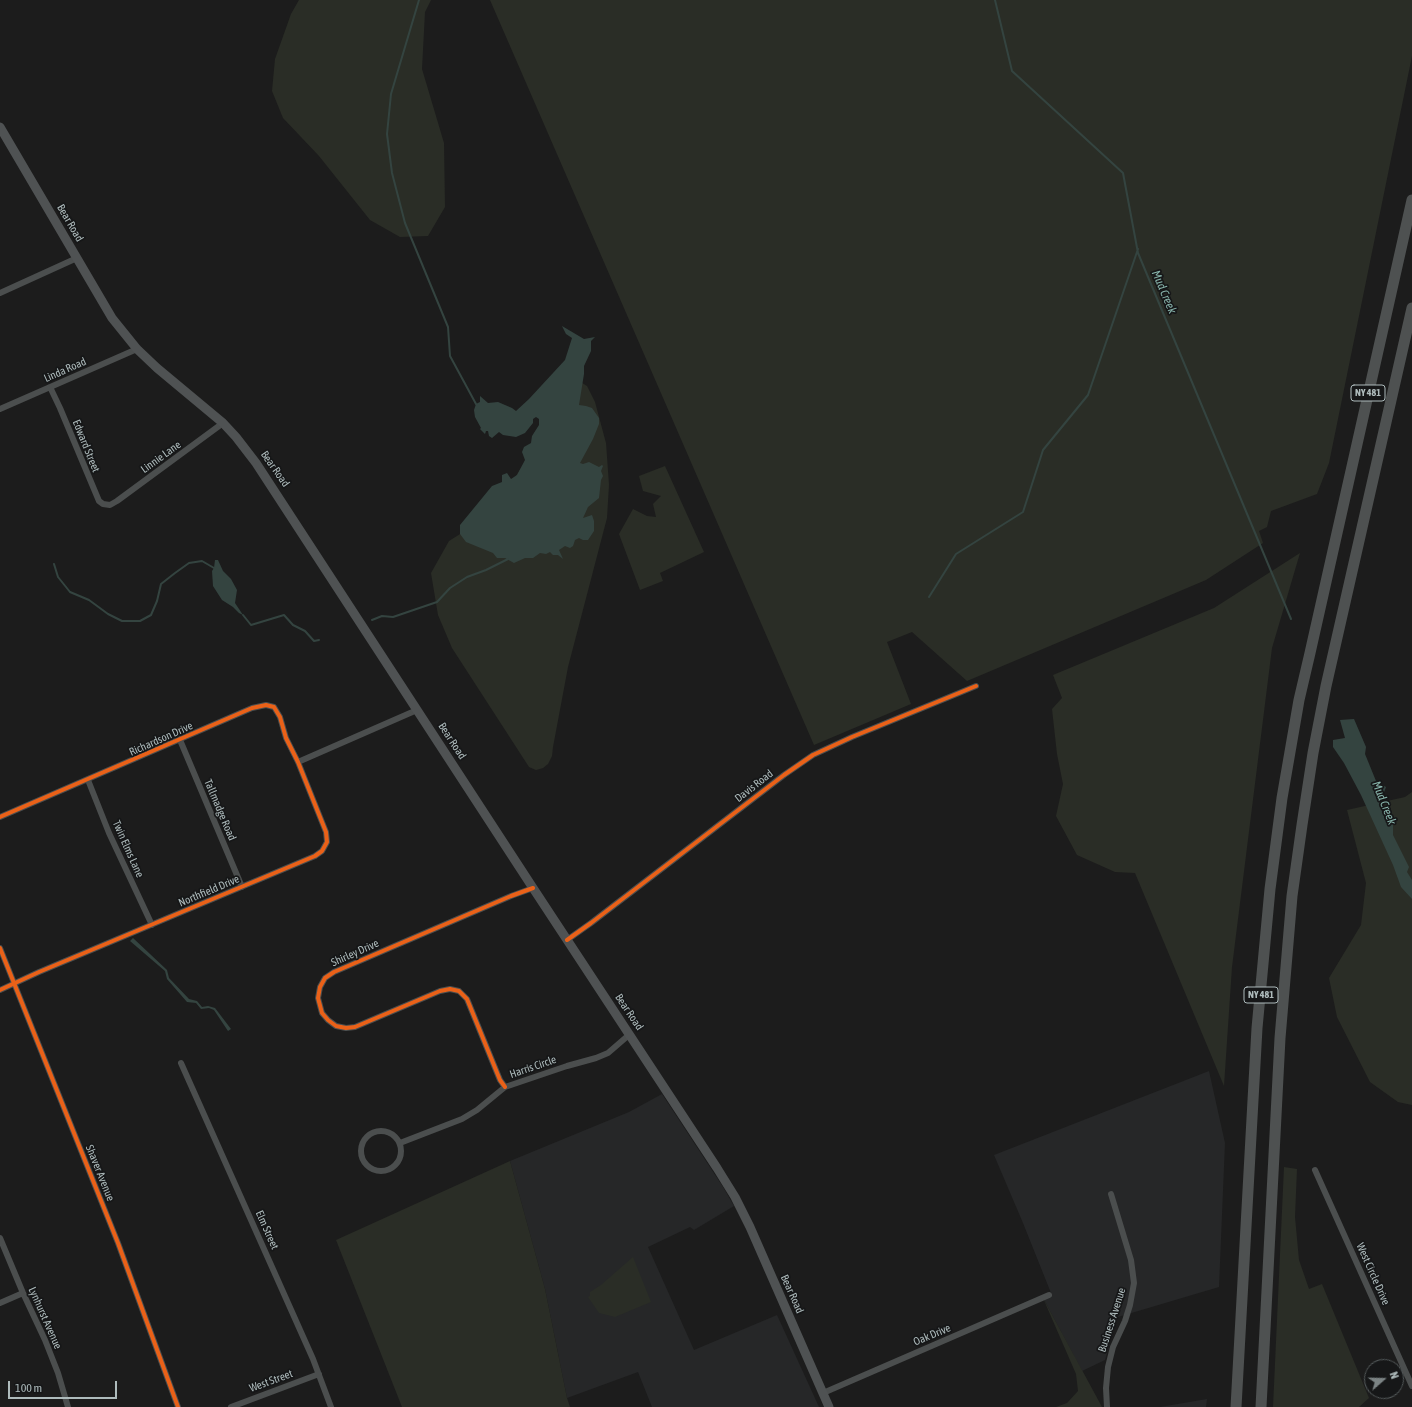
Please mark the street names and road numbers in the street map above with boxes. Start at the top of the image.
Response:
street label: Bear Road [54,202,86,244]
street label: Linda Road [42,355,88,385]
road number: NY 481 [1351,385,1385,401]
street label: Edward Street [69,418,103,474]
street label: Linnie Lane [138,438,184,476]
street label: Bear Road [258,448,292,490]
street label: Richardson Drive [127,719,195,759]
street label: Bear Road [435,720,469,762]
street label: Davis Road [732,767,776,805]
street label: Tallmadge Road [201,777,239,843]
street label: Twin Elms Lane [110,818,146,880]
street label: Northfield Drive [177,872,241,910]
street label: Shirley Drive [329,937,381,969]
road number: NY 481 [1244,987,1278,1003]
street label: Bear Road [612,991,646,1033]
street label: Harris Circle [508,1053,558,1081]
street label: Shaver Avenue [83,1143,117,1203]
street label: Elm Street [253,1209,281,1251]
street label: West Circle Drive [1353,1241,1393,1307]
street label: Bear Road [778,1273,806,1315]
street label: Lynhurst Avenue [25,1285,65,1351]
street label: Business Avenue [1095,1286,1129,1354]
street label: Oak Drive [911,1321,953,1349]
street label: West Street [247,1367,295,1395]

